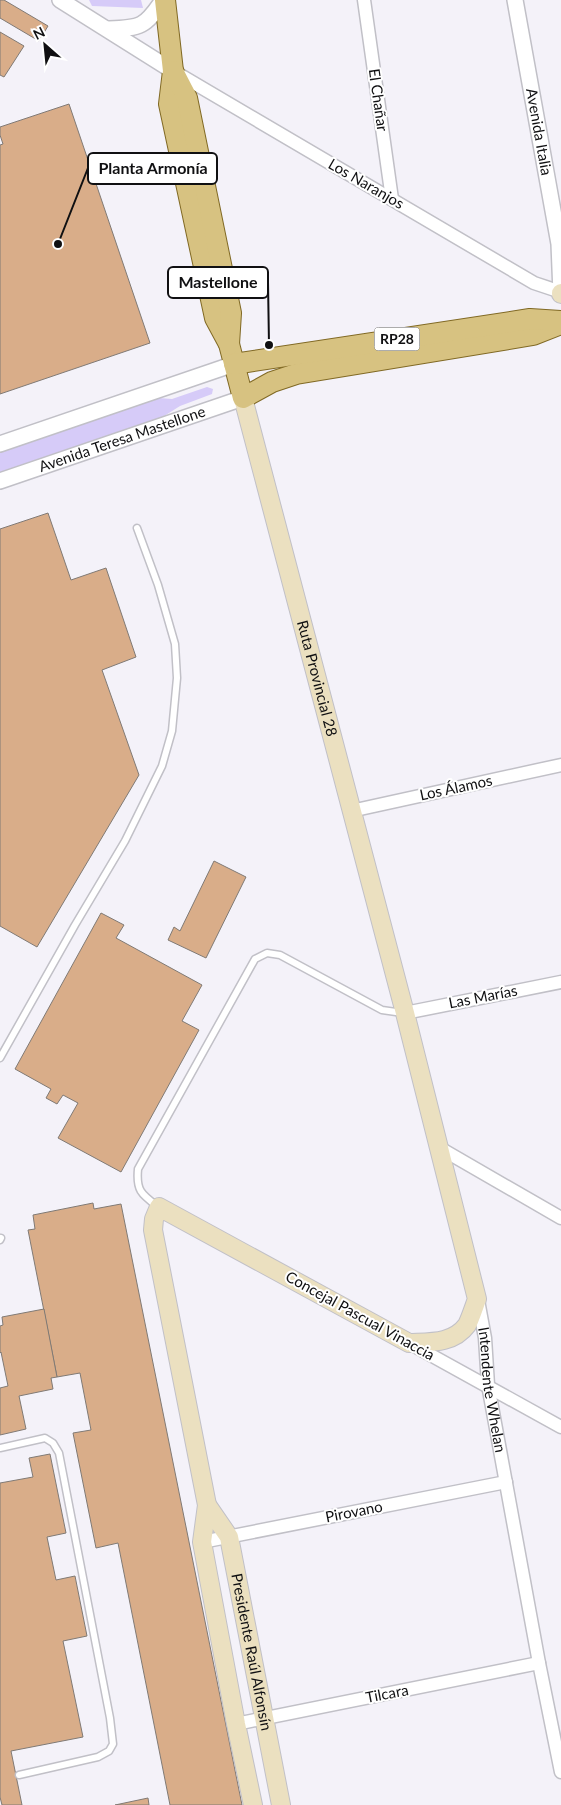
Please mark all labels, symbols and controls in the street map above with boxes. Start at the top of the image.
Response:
north arrow [20,20,70,70]
text: N [30,23,48,43]
street label: El Chañar [366,67,392,133]
street label: Avenida Italia [523,87,556,177]
callout: Planta Armonía [88,153,217,184]
street label: Los Naranjos [325,154,408,212]
text: Planta Armonía [98,158,208,177]
callout: Mastellone [168,267,268,298]
text: Mastellone [178,272,258,291]
road number: RP28 [374,328,420,350]
street label: Avenida Teresa Mastellone [36,402,208,475]
street label: Ruta Provincial 28 [294,618,342,738]
street label: Los Álamos [418,771,494,804]
street label: Las Marías [447,981,519,1012]
street label: Concejal Pascual Vinaccia [283,1267,438,1364]
street label: Intendente Whelan [475,1325,510,1454]
street label: Pirovano [324,1497,384,1525]
street label: Presidente Raúl Alfonsín [228,1572,276,1732]
street label: Tilcara [364,1680,410,1706]

